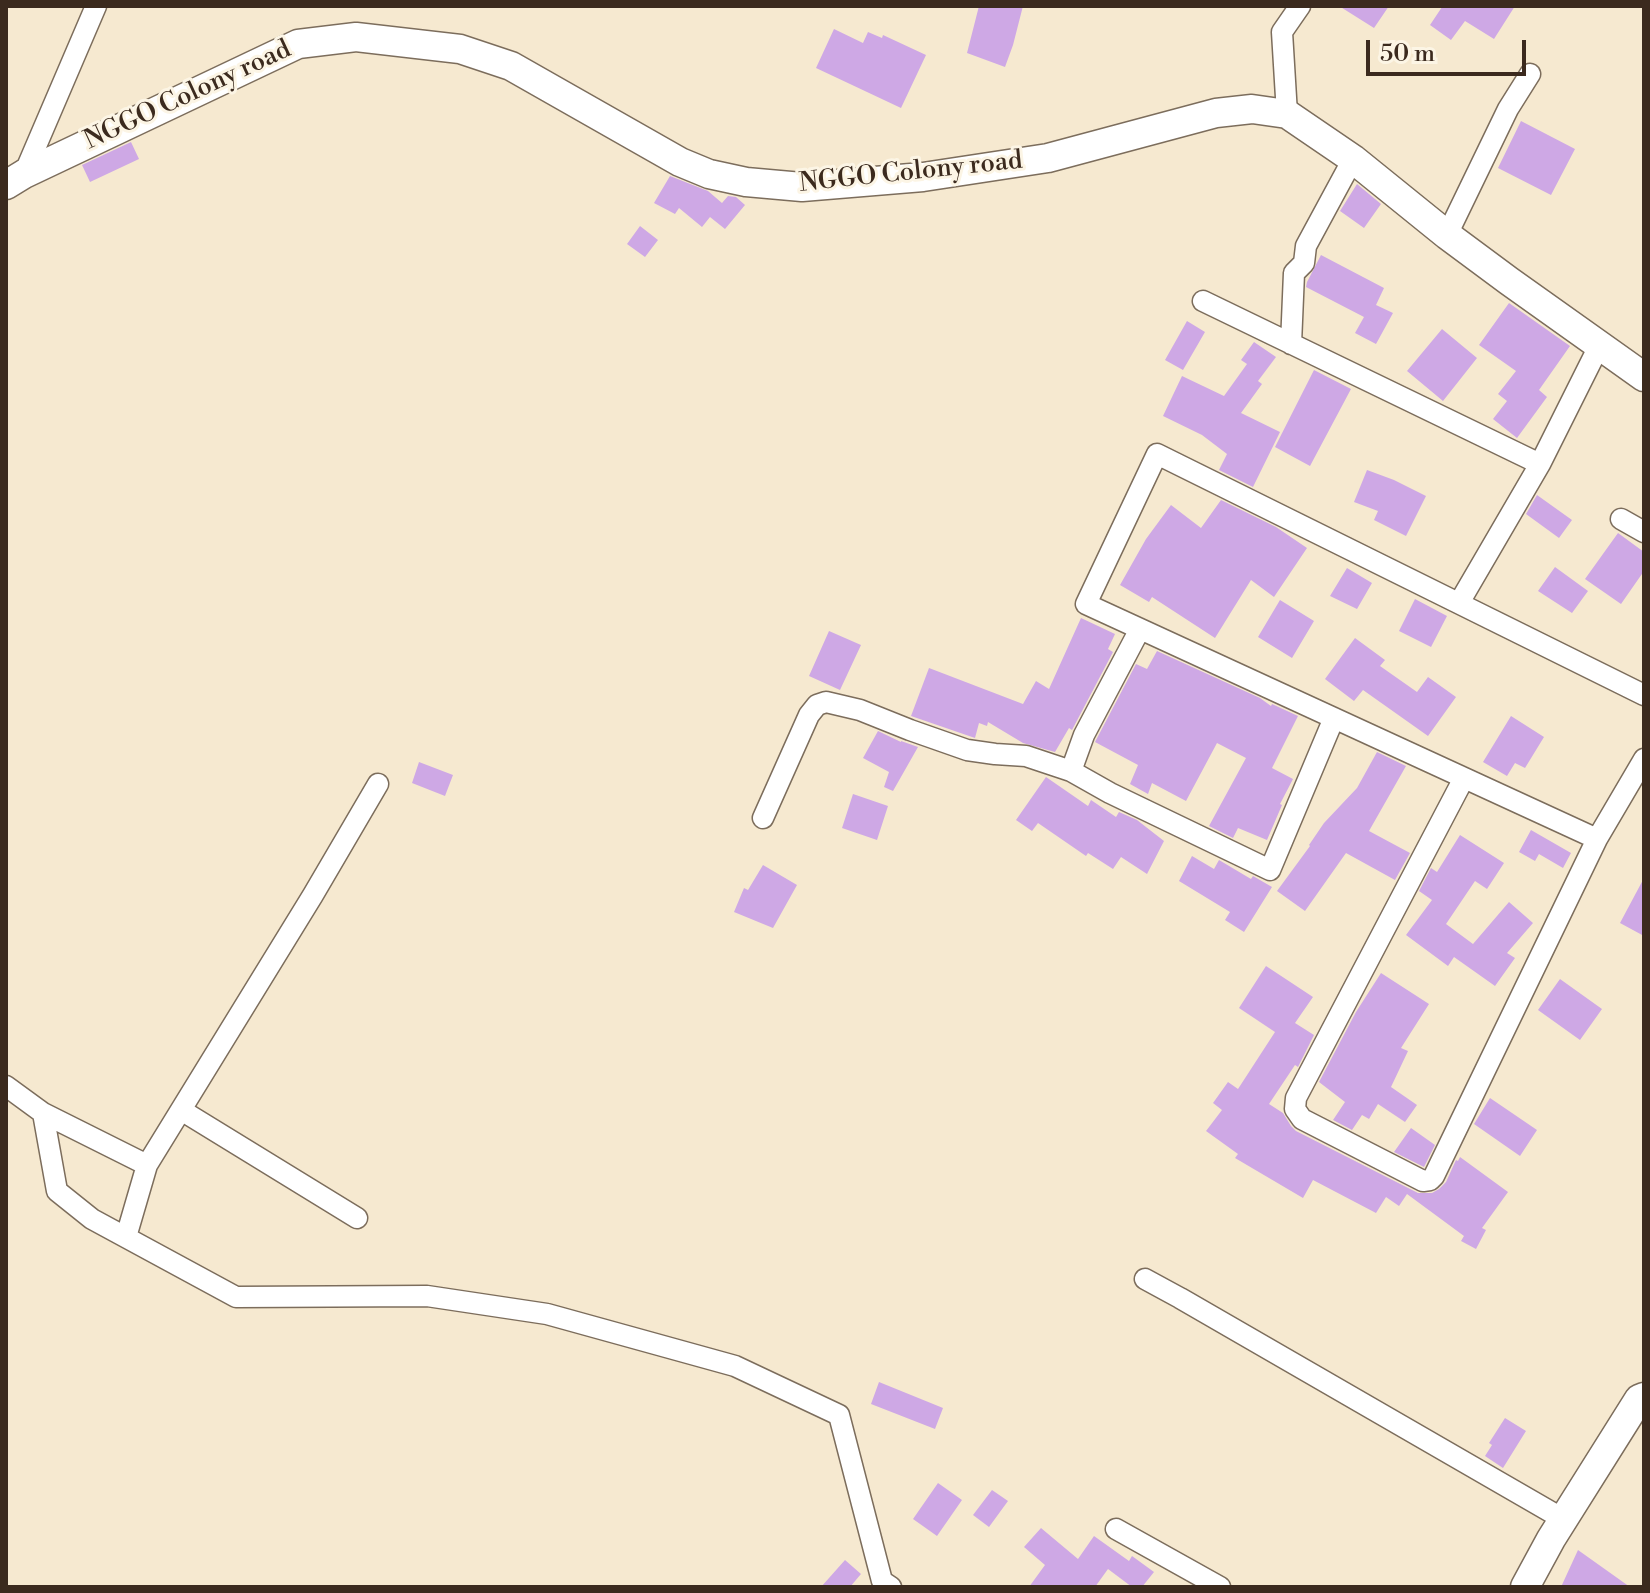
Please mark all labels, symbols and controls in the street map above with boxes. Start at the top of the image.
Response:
scale bar [1370,24,1530,74]
street label: NGGO Colony road [80,34,296,158]
text: 50 m [1380,39,1435,69]
street label: NGGO Colony road [798,146,1024,200]

